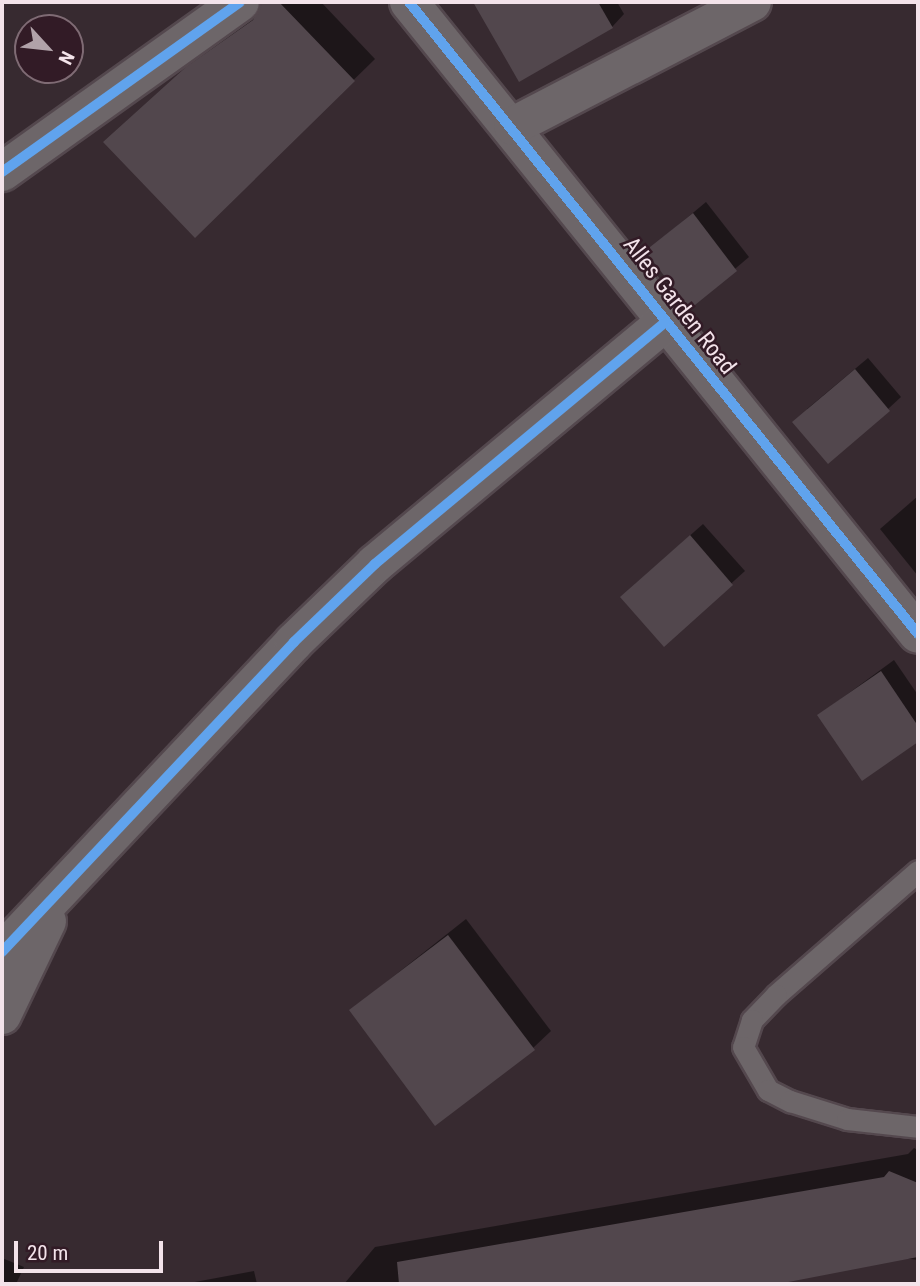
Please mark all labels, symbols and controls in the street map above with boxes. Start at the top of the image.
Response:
north arrow [14,14,84,84]
text: N [53,47,79,68]
street label: Alles Garden Road [617,232,741,380]
scale bar [18,1226,166,1270]
text: 20 m [27,1241,68,1265]

